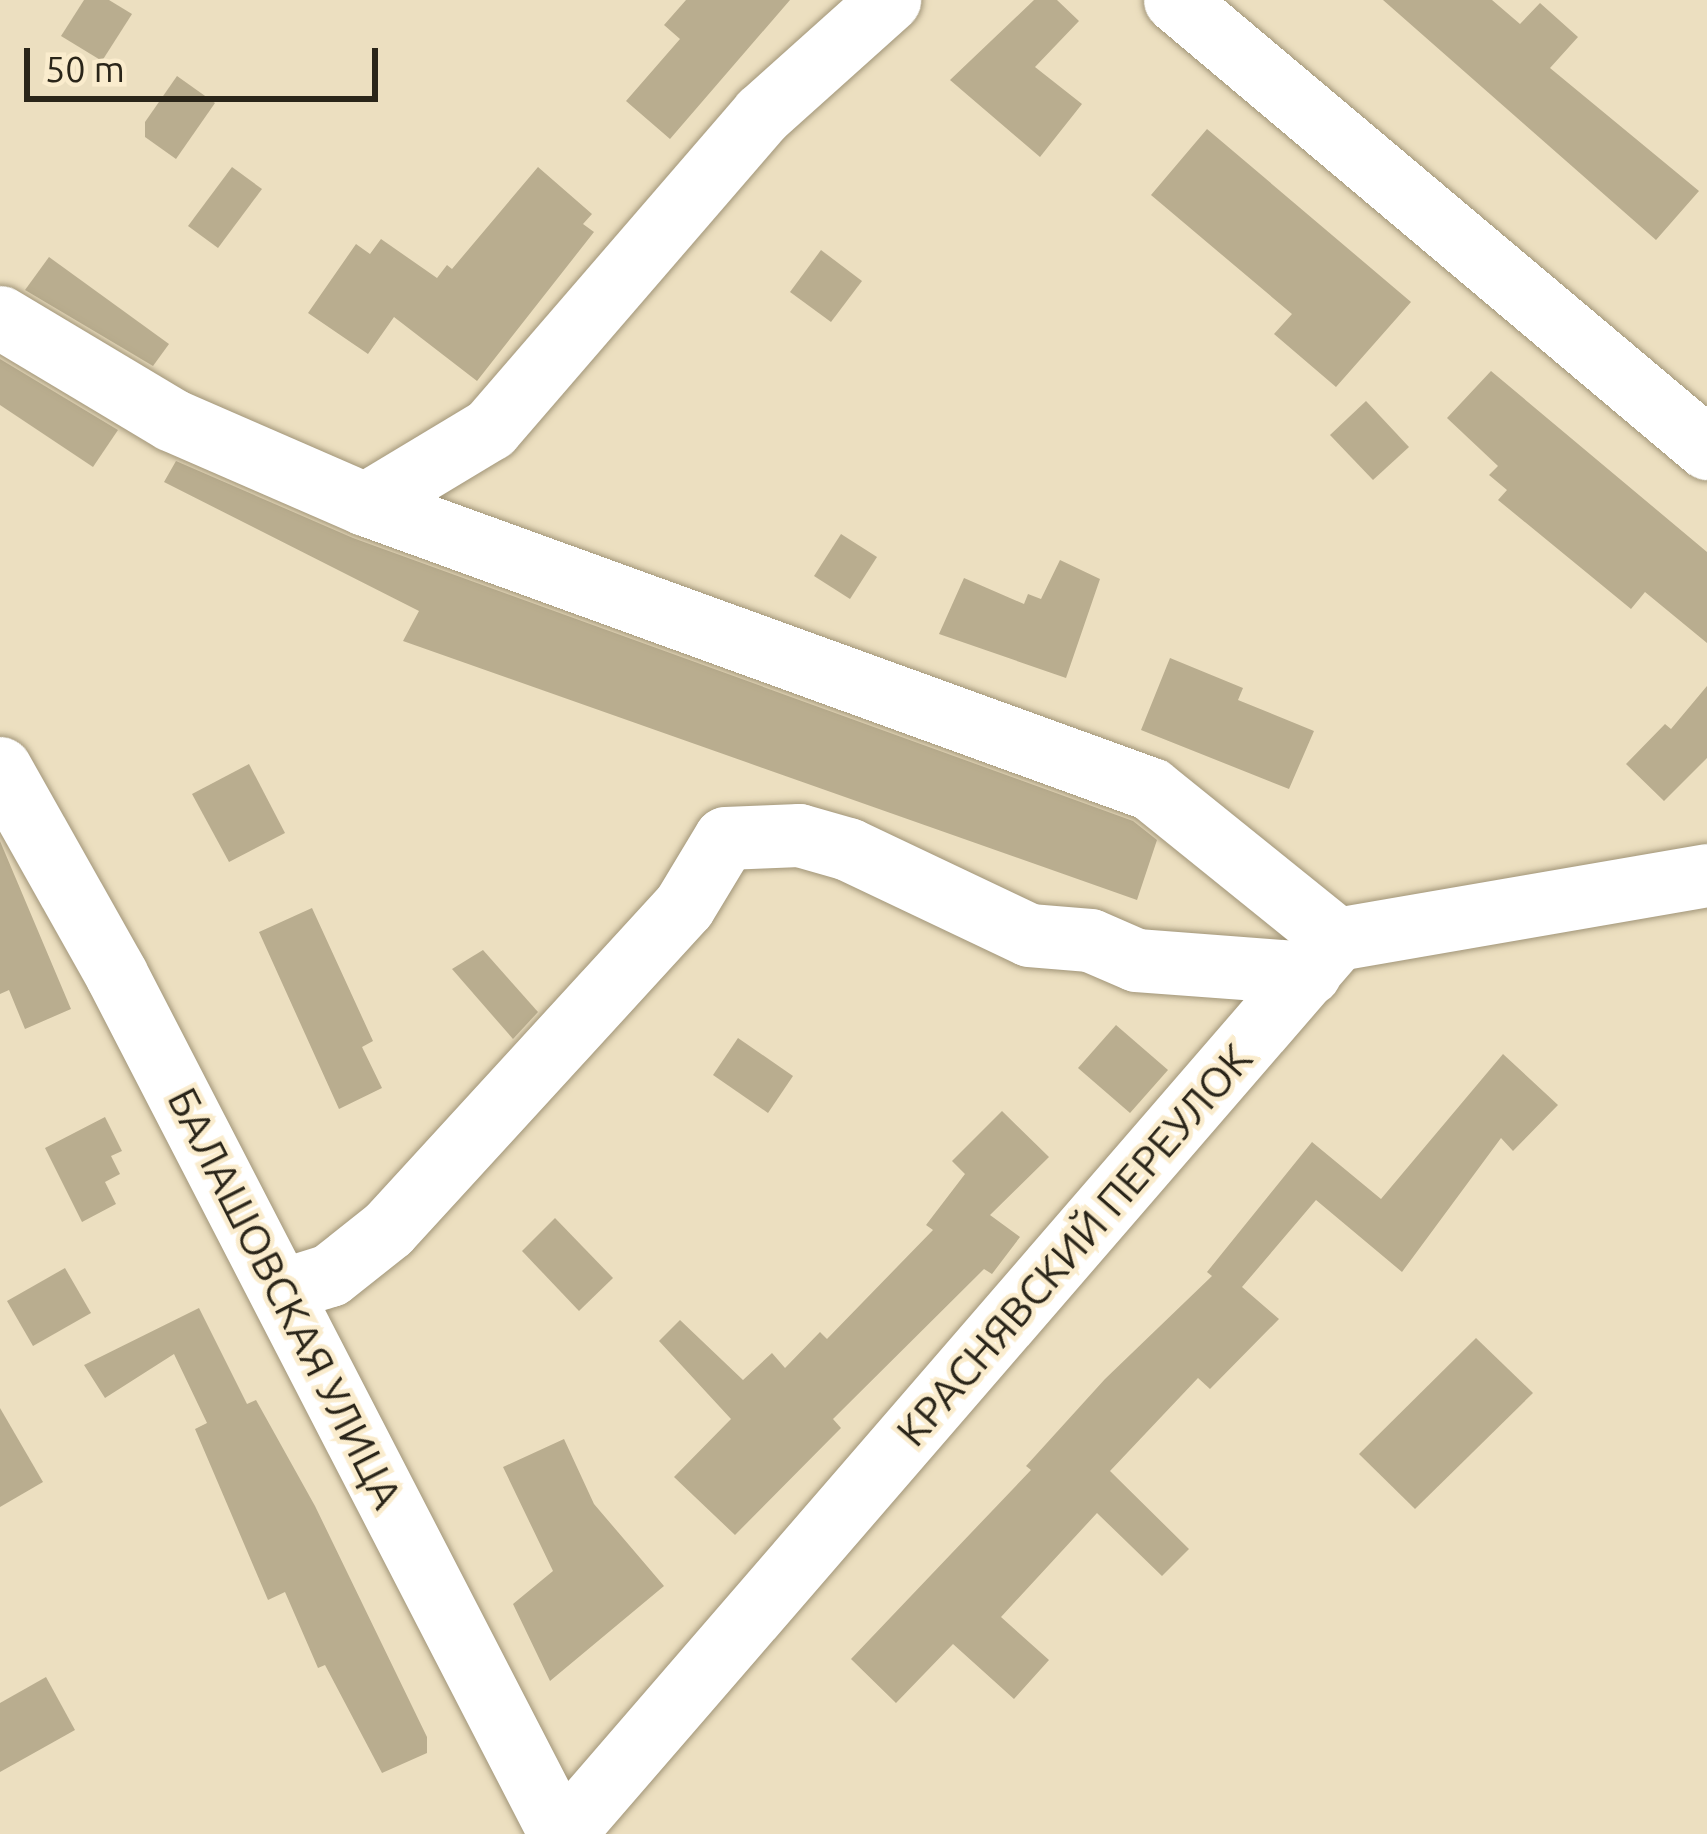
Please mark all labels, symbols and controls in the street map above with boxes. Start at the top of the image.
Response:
scale bar [30,24,384,98]
text: 50 m [45,48,125,89]
street label: КРАСНЯВСКИЙ ПЕРЕУЛОК [886,1034,1262,1456]
street label: БАЛАШОВСКАЯ УЛИЦА [157,1079,413,1517]

